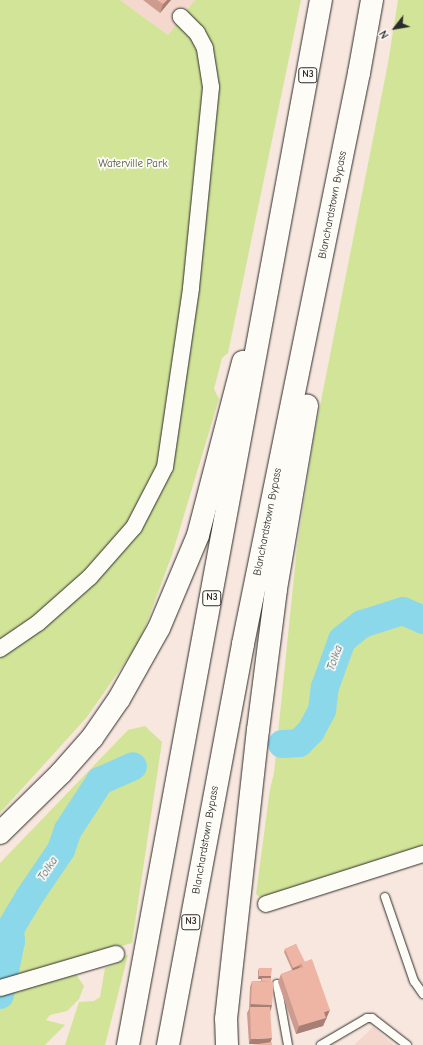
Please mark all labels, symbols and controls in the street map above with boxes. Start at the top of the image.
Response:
north arrow [375,8,415,48]
text: N [377,28,392,41]
road number: N3 [298,67,318,83]
street label: Blanchardstown Bypass [316,150,350,260]
park label: Waterville Park [98,157,168,171]
street label: Blanchardstown Bypass [251,467,285,577]
road number: N3 [202,590,222,606]
water label: Tolka [324,643,346,673]
street label: Blanchardstown Bypass [190,785,222,895]
water label: Tolka [35,854,61,884]
road number: N3 [181,914,201,930]

